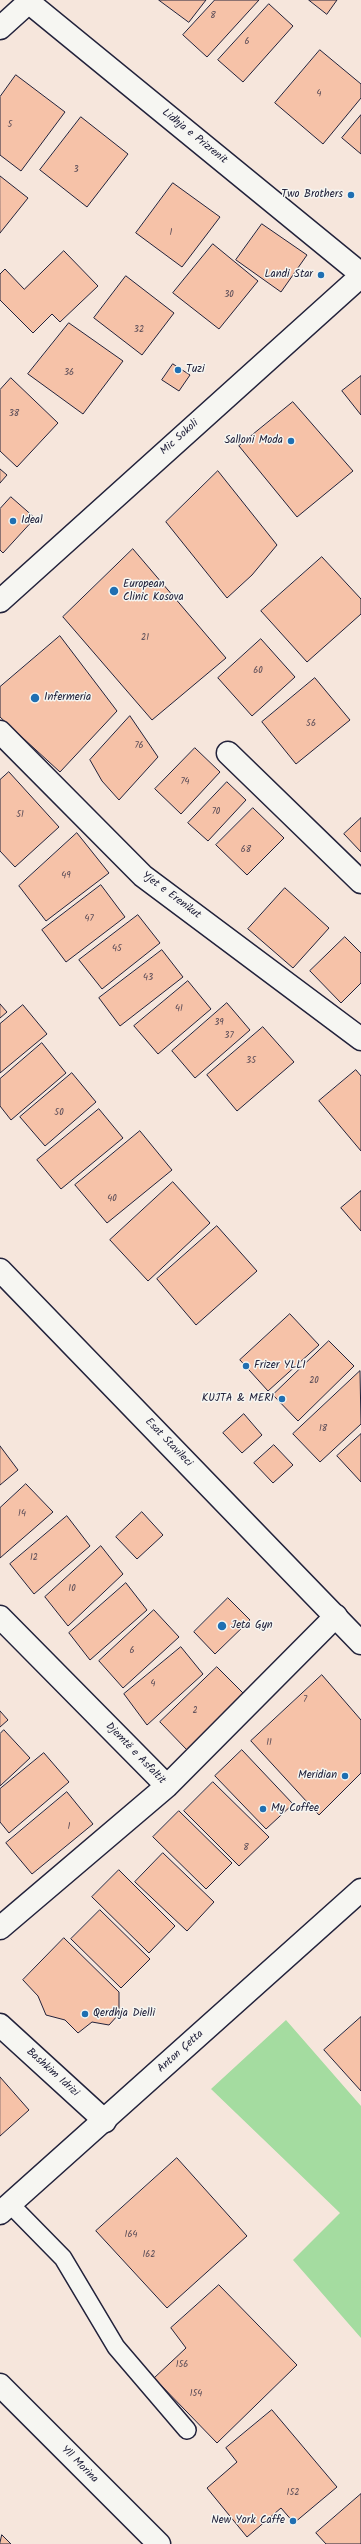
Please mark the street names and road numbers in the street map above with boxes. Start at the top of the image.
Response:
street label: Lidhja e Prizrenit [159,107,229,167]
street label: Mic Sokoli [158,417,202,459]
street label: Yjet e Erenikut [139,870,203,922]
street label: Esat Stavileci [142,1416,194,1470]
street label: Djemtë e Asfaltit [102,1720,168,1788]
street label: Anton Çetta [155,2028,207,2076]
street label: Bashkim Idrizi [23,2046,81,2100]
street label: Yll Morina [58,2444,100,2486]

